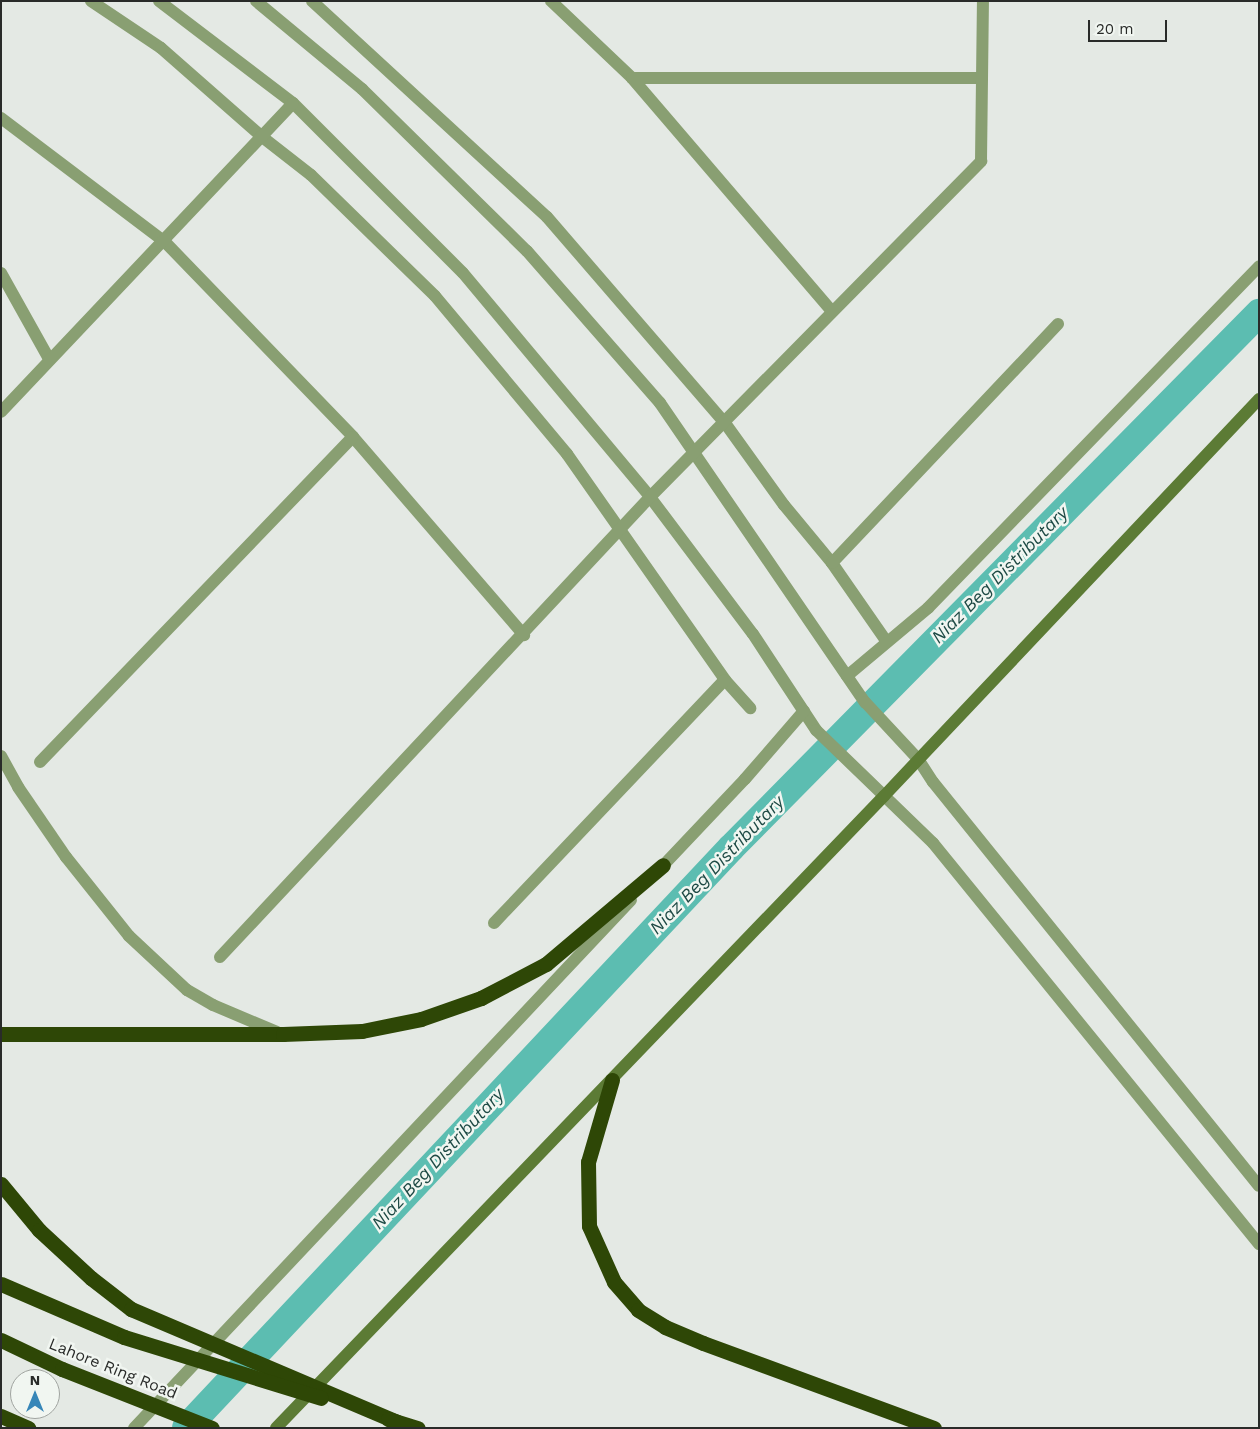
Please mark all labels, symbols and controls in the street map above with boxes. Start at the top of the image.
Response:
scale bar [1090,10,1169,42]
text: 20 m [1096,20,1134,38]
water label: Niaz Beg Distributary [927,502,1073,648]
water label: Niaz Beg Distributary [645,791,789,939]
water label: Niaz Beg Distributary [367,1084,509,1234]
street label: Lahore Ring Road [46,1334,180,1404]
north arrow [10,1369,60,1419]
text: N [30,1372,40,1388]

